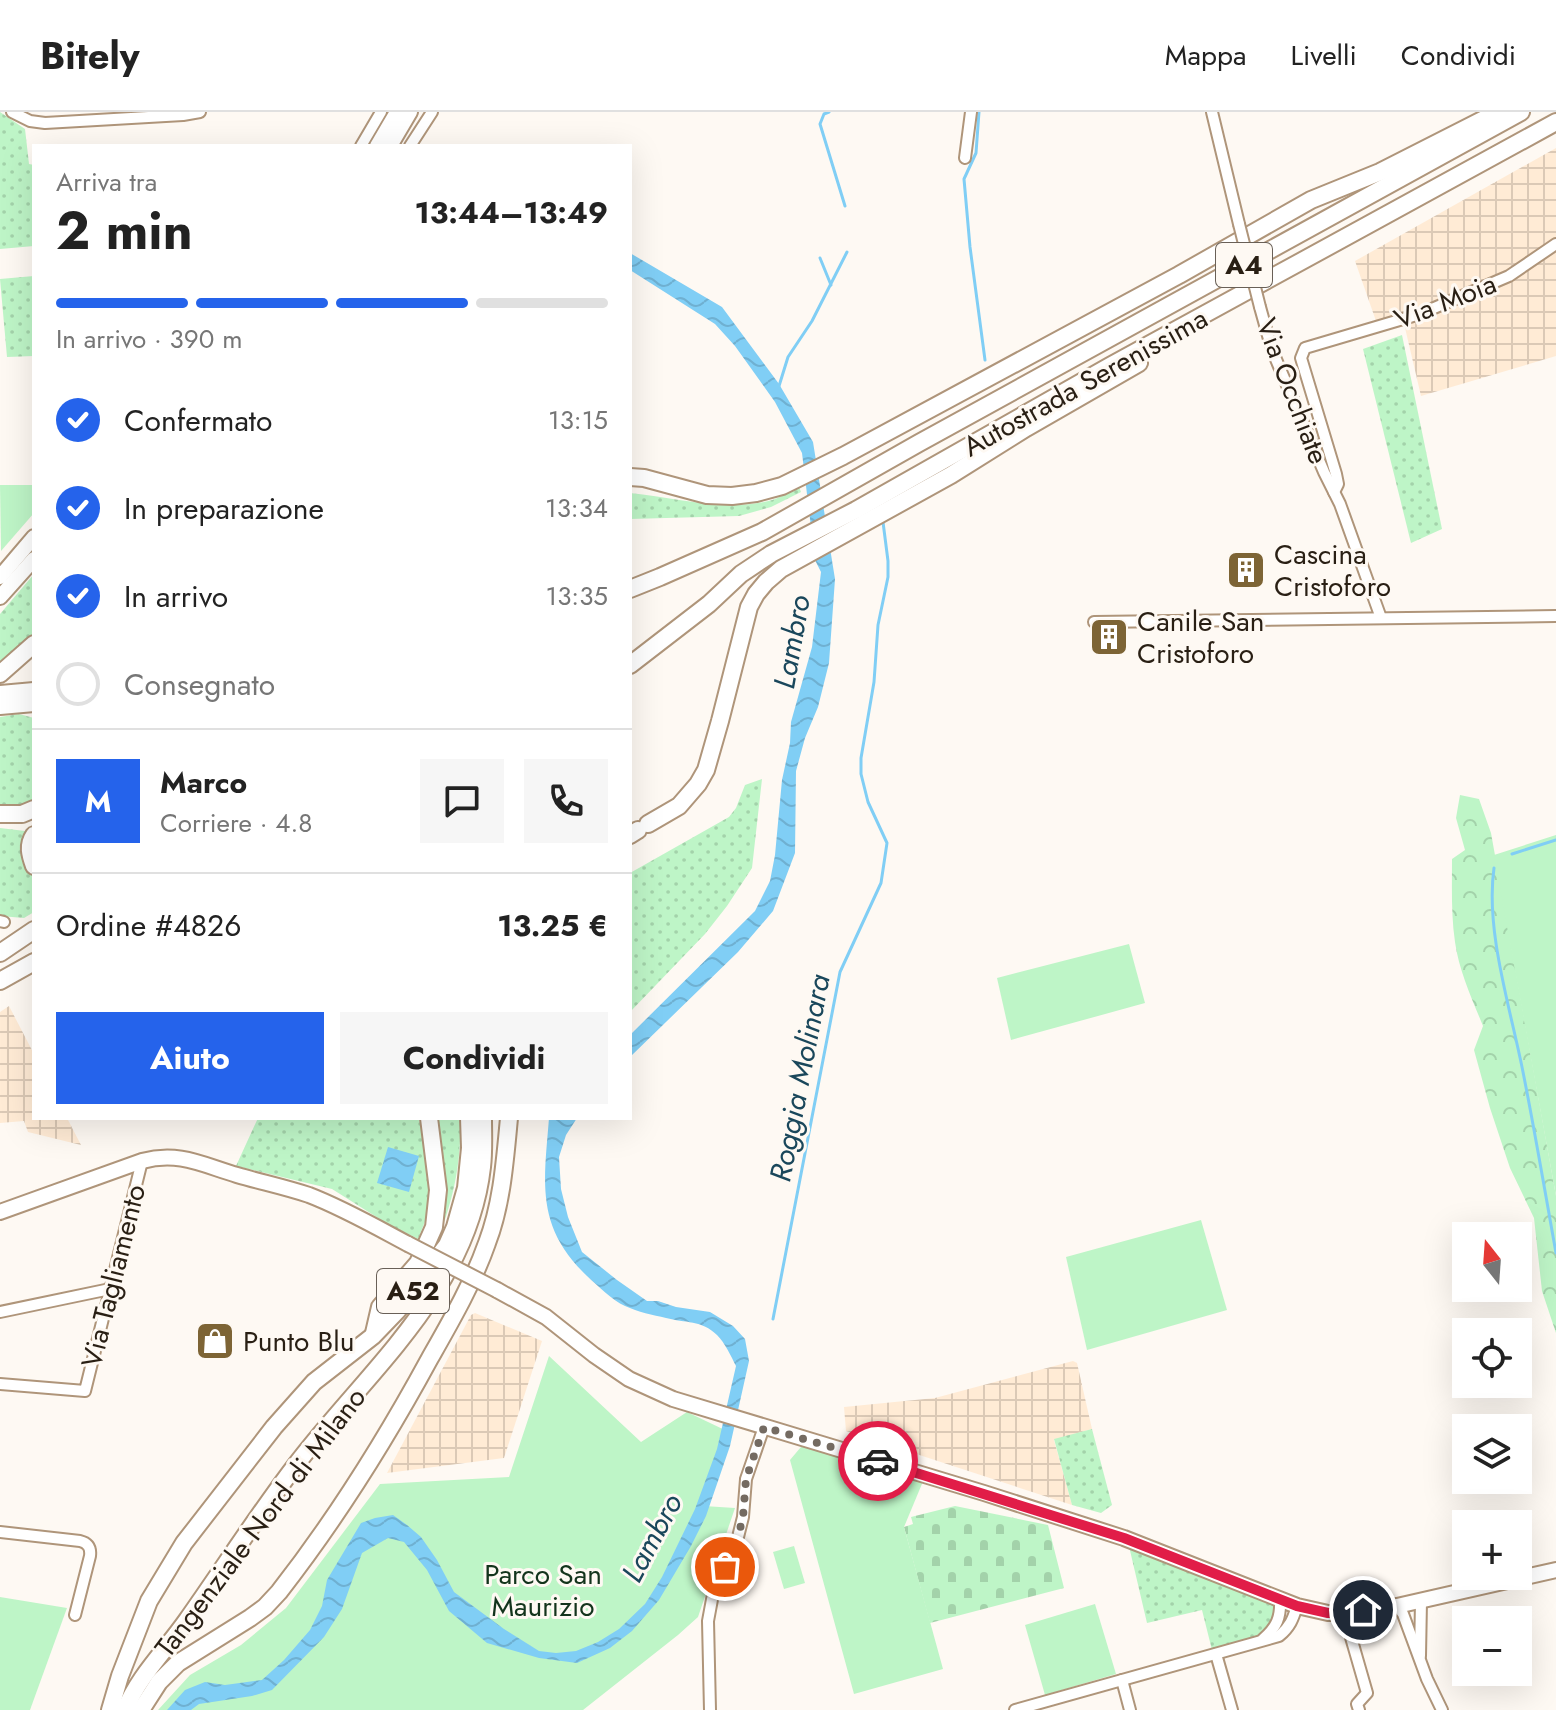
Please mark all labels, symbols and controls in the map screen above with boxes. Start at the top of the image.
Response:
text: Bitely [40,28,140,83]
text: Mappa [1165,35,1246,76]
text: Livelli [1290,35,1357,76]
text: Condividi [1401,35,1516,76]
text: Arriva tra [56,163,157,201]
text: 13:44–13:49 [414,191,608,234]
text: 2 min [56,193,193,269]
road number: A4 [1216,243,1272,287]
street label: Via Moia [1388,263,1502,340]
street label: Autostrada Serenissima [955,298,1215,467]
street label: Via Occhiate [1246,312,1339,470]
text: In arrivo · 390 m [56,320,242,358]
icon: check [56,398,100,442]
text: Confermato [124,399,272,442]
text: 13:15 [548,401,608,439]
icon: check [56,486,100,530]
text: In preparazione [124,487,324,530]
text: 13:34 [545,489,608,527]
place label: Cascina Cristoforo [1274,534,1391,607]
building icon: Cascina Cristoforo [1225,549,1267,591]
icon: check [56,574,100,618]
text: In arrivo [124,575,228,618]
text: 13:35 [545,577,608,615]
water label: Lambro [762,592,821,692]
place label: Canile San Cristoforo [1137,601,1264,674]
building icon: Canile San Cristoforo [1088,616,1130,658]
text: Consegnato [124,663,275,706]
button: chat [420,759,504,843]
button: phone [524,759,608,843]
text: Marco [160,761,247,804]
text: M [85,780,111,823]
text: Corriere · 4.8 [160,804,312,842]
text: Ordine #4826 [56,904,241,947]
text: 13.25 € [497,904,608,947]
water label: Roggia Molinara [758,970,841,1185]
button: Aiuto [56,1012,324,1104]
button: Condividi [340,1012,608,1104]
street label: Via Tagliamento [71,1180,156,1372]
north arrow [1452,1222,1532,1302]
map controls [1452,1222,1532,1686]
road number: A52 [377,1269,449,1313]
button: locate [1452,1318,1532,1398]
shop icon: Punto Blu [194,1320,236,1362]
place label: Punto Blu [243,1321,354,1362]
street label: Tangenziale Nord di Milano [145,1379,376,1666]
button: layers [1452,1414,1532,1494]
courier [838,1421,918,1501]
icon: car [856,1439,900,1483]
water label: Lambro [610,1486,693,1590]
button: + [1452,1510,1532,1590]
pin [691,1533,759,1601]
icon: bag [703,1545,747,1589]
park label: Parco San Maurizio [484,1554,602,1627]
pin [1329,1576,1397,1644]
icon: home [1341,1588,1385,1632]
button: − [1452,1606,1532,1686]

